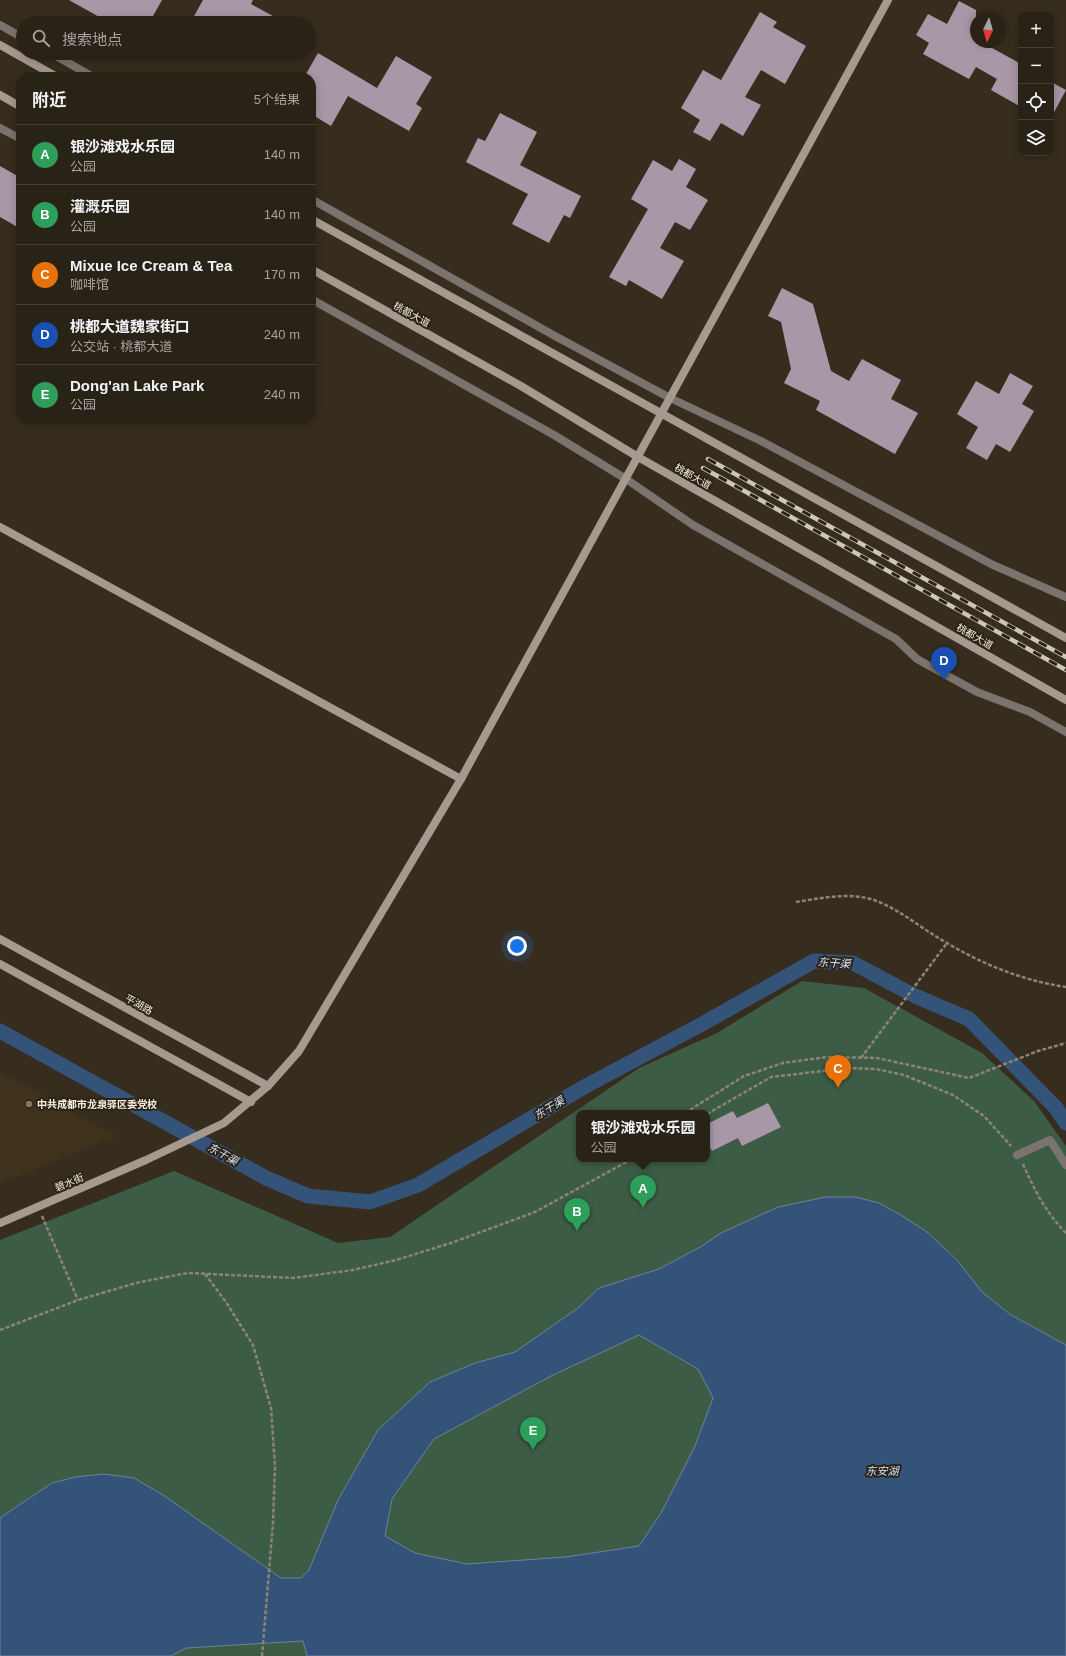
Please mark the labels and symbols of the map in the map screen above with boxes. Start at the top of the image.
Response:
north arrow [970,12,1006,48]
street label: 桃都大道 [392,300,432,329]
street label: 桃都大道 [673,462,713,491]
street label: 桃都大道 [955,622,995,651]
pin: D [931,647,957,680]
your location [507,936,527,956]
water label: 东干渠 [817,956,853,970]
street label: 平湖路 [123,992,155,1017]
pin: C [825,1055,851,1088]
water label: 东干渠 [532,1093,568,1122]
place label: 中共成都市龙泉驿区委党校 [37,1098,157,1110]
marker: 中共成都市龙泉驿区委党校 [24,1099,34,1109]
water label: 东干渠 [206,1141,242,1168]
street label: 碧水街 [53,1172,85,1193]
pin: A [630,1175,656,1208]
pin: B [564,1198,590,1231]
pin: E [520,1417,546,1450]
water label: 东安湖 [866,1465,900,1477]

